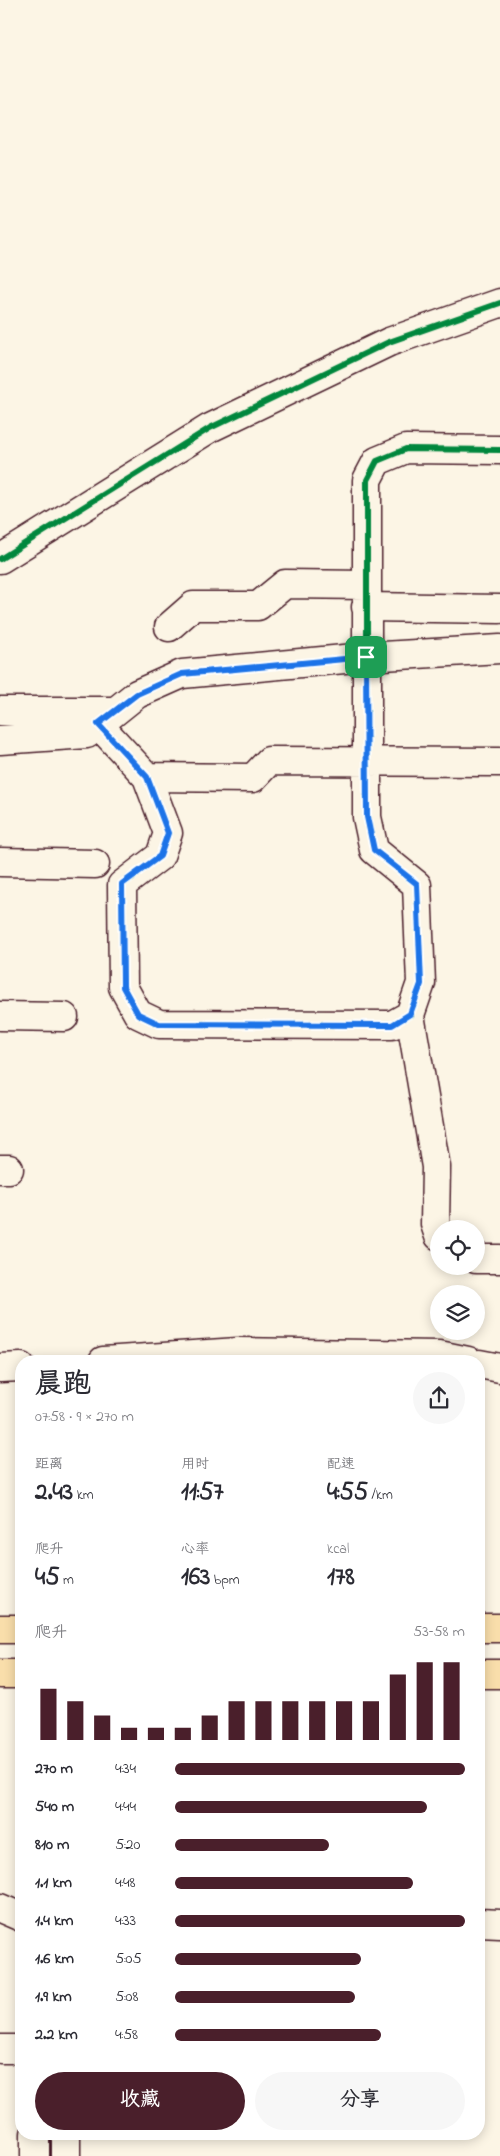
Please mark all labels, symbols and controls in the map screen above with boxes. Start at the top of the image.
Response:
pin [345,636,387,678]
icon: arrive [352,643,380,671]
map controls [430,1220,485,1340]
button: locate [430,1220,485,1275]
button: layers [430,1285,485,1340]
text: 晨跑 [35,1365,91,1406]
button: share [413,1372,465,1424]
text: 07:58 · 9 × 270 m [35,1405,134,1429]
text: 距离 [35,1454,63,1475]
text: 用时 [181,1454,209,1475]
text: 配速 [327,1454,355,1475]
text: 2.43 [35,1475,73,1511]
text: 11:57 [181,1475,224,1511]
text: 4:55 [327,1475,368,1511]
text: km [73,1485,94,1506]
text: /km [368,1485,393,1506]
text: 爬升 [35,1539,63,1560]
text: 心率 [181,1539,209,1560]
text: kcal [327,1539,349,1560]
text: 45 [35,1560,60,1596]
text: 163 [181,1560,210,1596]
text: 178 [327,1560,355,1596]
text: m [60,1570,74,1591]
text: bpm [210,1570,240,1591]
text: 53–58 m [413,1620,465,1644]
text: 爬升 [35,1621,67,1645]
text: 270 m [35,1757,73,1781]
text: 4:34 [115,1757,136,1781]
text: 540 m [35,1795,74,1819]
text: 4:44 [115,1795,136,1819]
text: 810 m [35,1833,69,1857]
text: 5:20 [115,1833,140,1857]
text: 1.1 km [35,1871,72,1895]
text: 4:48 [115,1871,136,1895]
text: 1.4 km [35,1909,73,1933]
text: 4:33 [115,1909,136,1933]
text: 1.6 km [35,1947,74,1971]
text: 5:05 [115,1947,142,1971]
text: 1.9 km [35,1985,72,2009]
text: 5:08 [115,1985,138,2009]
text: 2.2 km [35,2023,78,2047]
text: 4:58 [115,2023,138,2047]
button: 收藏 [35,2072,245,2130]
button: 分享 [255,2072,465,2130]

